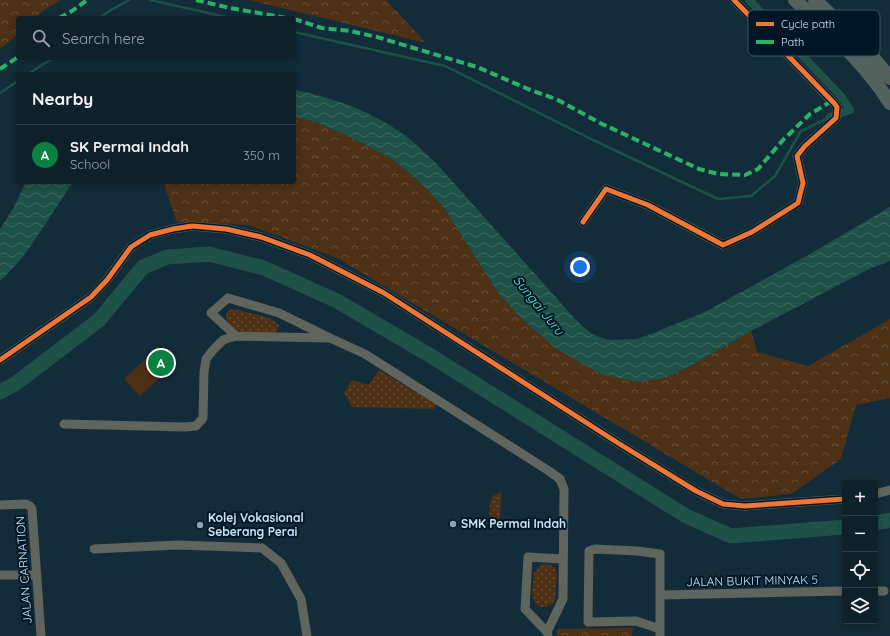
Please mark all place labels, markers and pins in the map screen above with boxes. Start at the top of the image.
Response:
pin: A [148,348,174,378]
place label: Kolej Vokasional Seberang Perai [208,510,304,539]
place label: SMK Permai Indah [461,516,566,531]
marker: SMK Permai Indah [448,519,458,529]
marker: Kolej Vokasional Seberang Perai [195,520,205,530]

